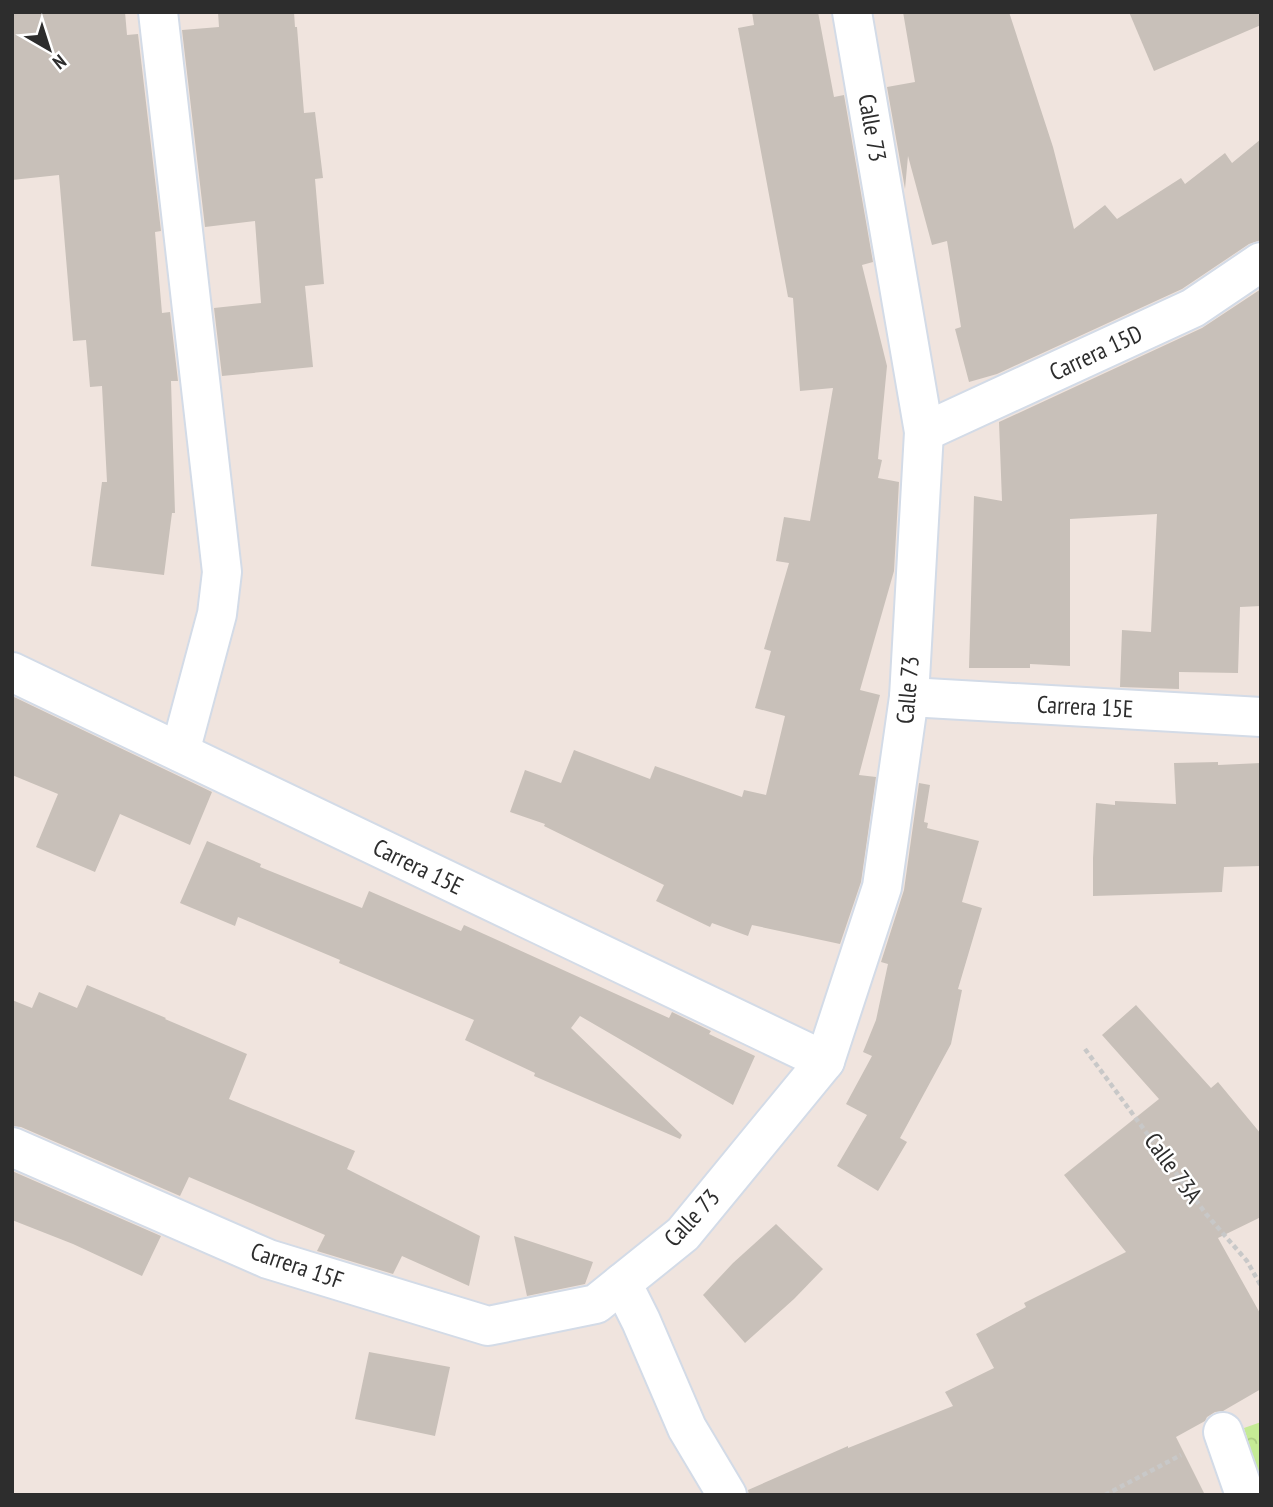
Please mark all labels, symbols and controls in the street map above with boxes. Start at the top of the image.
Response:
north arrow [14,14,84,84]
text: N [48,50,71,75]
street label: Calle 73 [851,92,894,164]
street label: Carrera 15D [1044,318,1147,387]
street label: Calle 73 [889,655,926,725]
street label: Carrera 15E [1036,688,1134,725]
street label: Carrera 15E [368,831,468,902]
street label: Calle 73A [1138,1126,1210,1209]
street label: Calle 73 [657,1182,726,1253]
street label: Carrera 15F [247,1235,348,1296]

